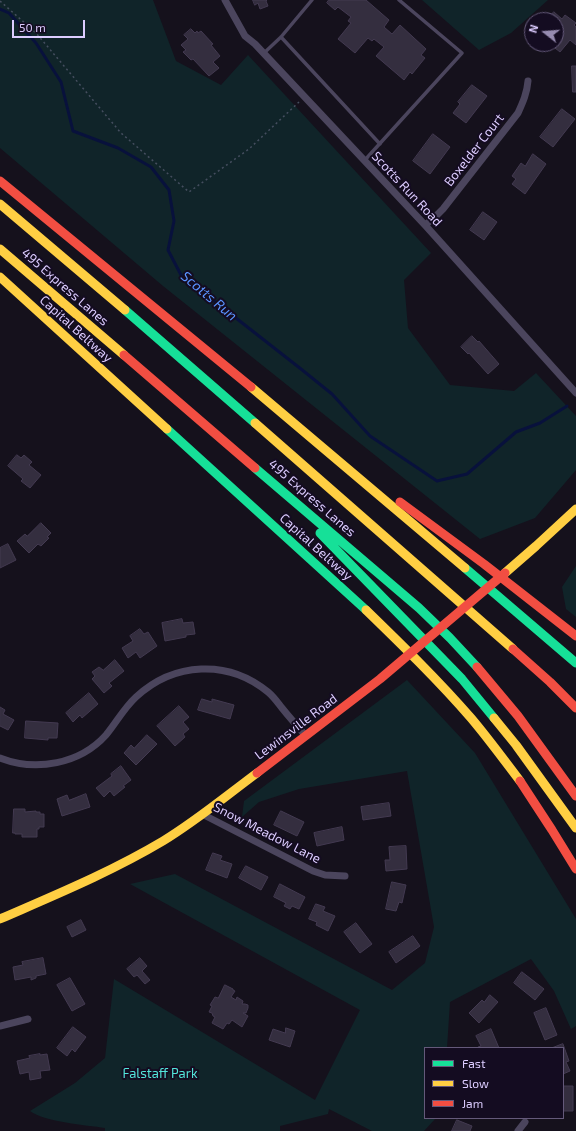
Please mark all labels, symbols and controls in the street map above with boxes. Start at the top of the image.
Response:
scale bar [14,12,87,38]
north arrow [524,12,564,52]
text: 50 m [19,20,46,34]
text: N [526,23,540,34]
street label: Boxelder Court [441,111,507,189]
street label: Scotts Run Road [369,149,445,229]
street label: 495 Express Lanes [18,245,112,329]
water label: Scotts Run [178,268,240,324]
street label: Capital Beltway [36,292,116,366]
street label: 495 Express Lanes [265,456,359,540]
street label: Capital Beltway [276,510,356,584]
street label: Lewinsville Road [252,691,340,763]
street label: Snow Meadow Lane [211,799,323,867]
legend [424,1047,564,1119]
text: Fast [462,1056,485,1070]
park label: Falstaff Park [122,1066,198,1082]
text: Slow [462,1076,489,1090]
text: Jam [462,1096,483,1110]

